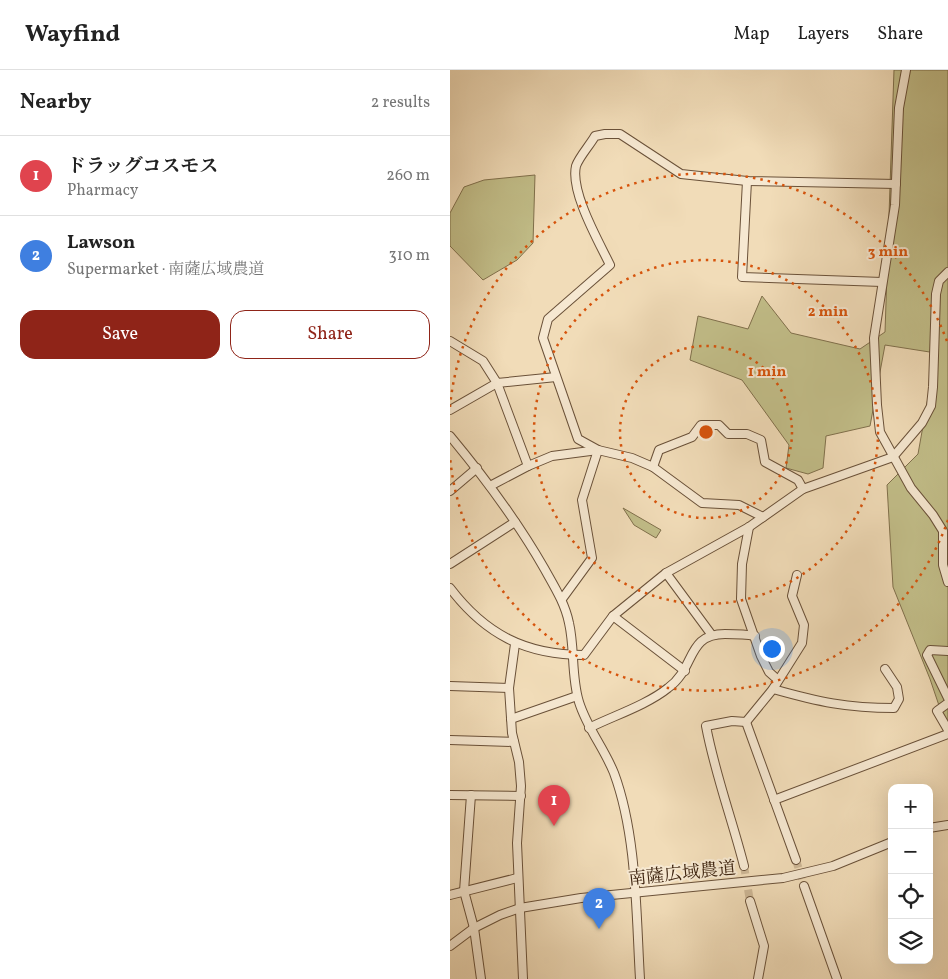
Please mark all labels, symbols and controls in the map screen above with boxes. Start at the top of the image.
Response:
text: Wayfind [25,18,120,52]
text: Map [733,22,769,47]
text: Layers [797,22,849,47]
text: Share [877,22,923,47]
text: Nearby [20,88,91,117]
text: 2 results [371,92,430,114]
text: ドラッグコスモス [67,154,218,180]
text: 1 [33,165,39,187]
text: 260 m [386,165,430,187]
text: Pharmacy [67,180,138,202]
text: Lawson [67,230,135,256]
text: 3 min [868,242,908,263]
text: 2 [32,245,40,267]
text: 310 m [389,245,430,267]
text: Supermarket · 南薩広域農道 [67,259,264,281]
text: 2 min [808,302,848,323]
button: Save [20,310,220,359]
button: Share [230,310,430,359]
text: 1 min [748,362,786,383]
centre of rings [697,423,715,441]
your location [759,636,785,662]
map controls [888,784,933,964]
button: + [888,784,933,829]
pin: 1 [538,785,570,826]
button: − [888,829,933,874]
street label: 南薩広域農道 [627,856,737,893]
button: locate [888,874,933,919]
pin: 2 [583,888,615,929]
button: layers [888,919,933,964]

